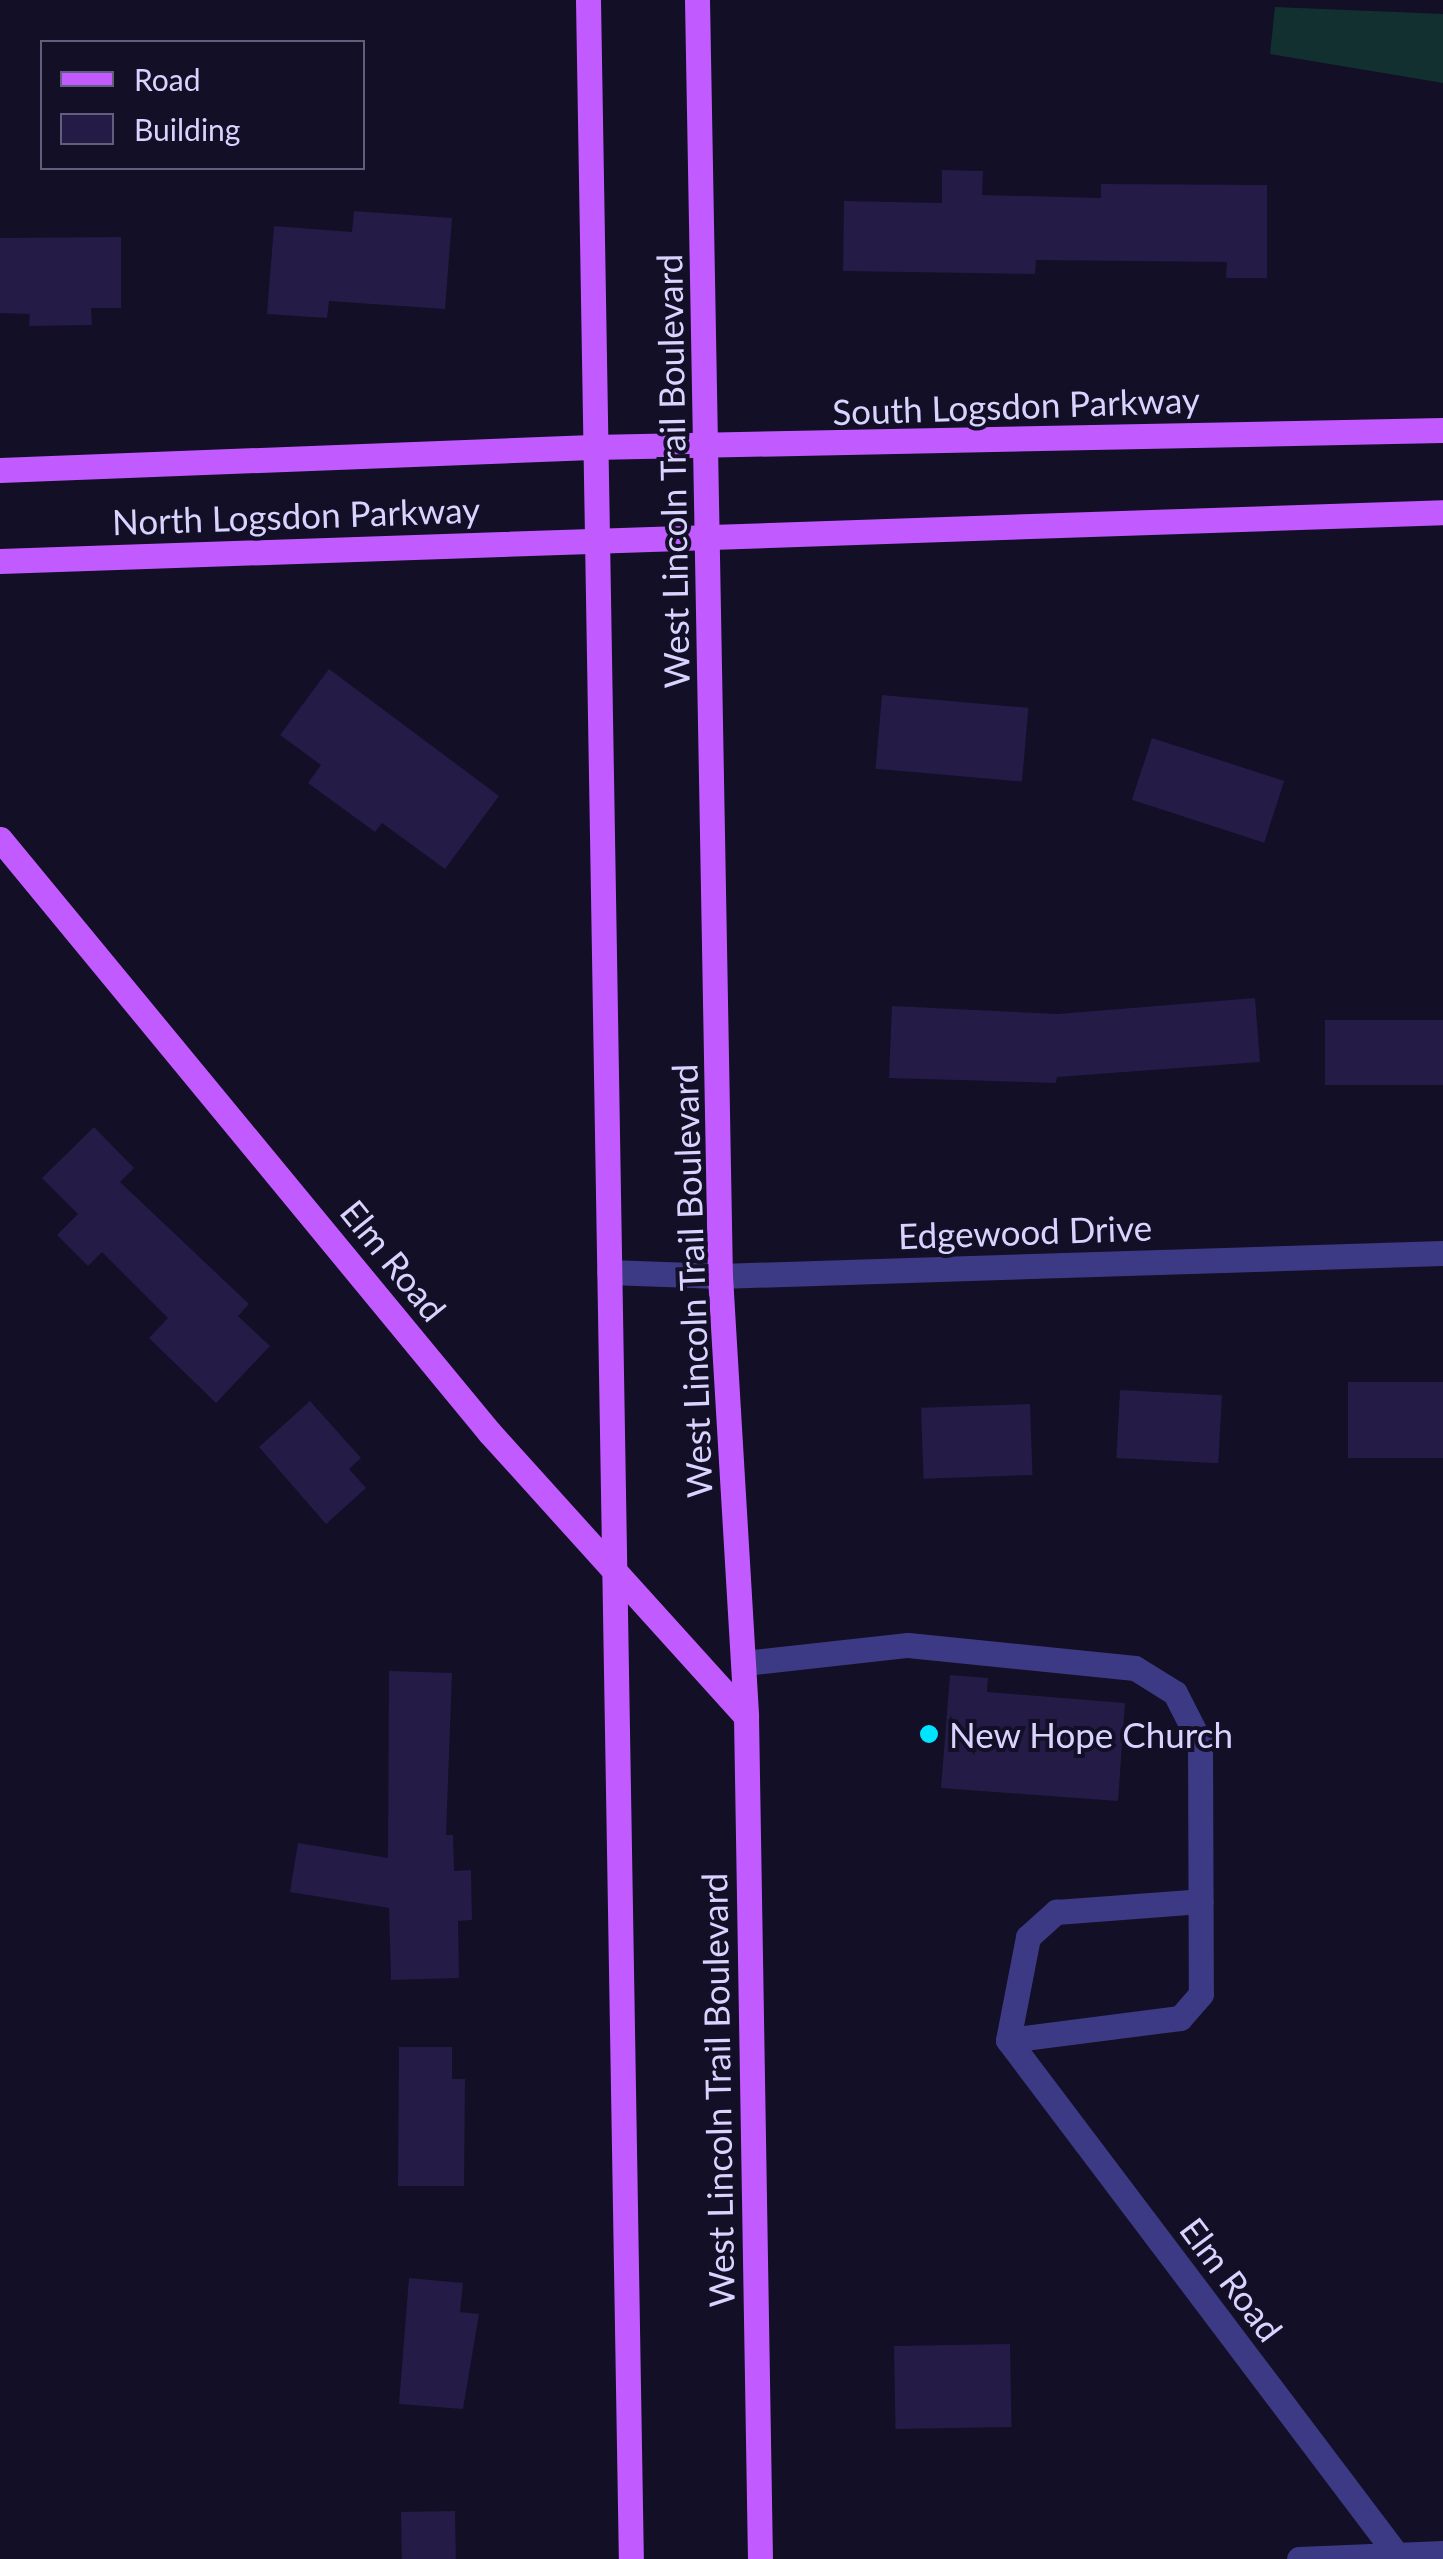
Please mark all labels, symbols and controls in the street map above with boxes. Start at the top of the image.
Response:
legend [40,40,365,170]
text: Road [134,61,201,97]
text: Building [134,111,240,147]
street label: West Lincoln Trail Boulevard [647,253,697,689]
street label: South Logsdon Parkway [832,378,1200,432]
street label: North Logsdon Parkway [111,488,481,542]
street label: West Lincoln Trail Boulevard [662,1063,720,1499]
street label: Elm Road [332,1191,456,1329]
street label: Edgewood Drive [897,1206,1153,1256]
place label: New Hope Church [949,1713,1234,1755]
marker: New Hope Church [918,1723,940,1745]
street label: West Lincoln Trail Boulevard [692,1872,742,2308]
street label: Elm Road [1172,2209,1292,2349]

